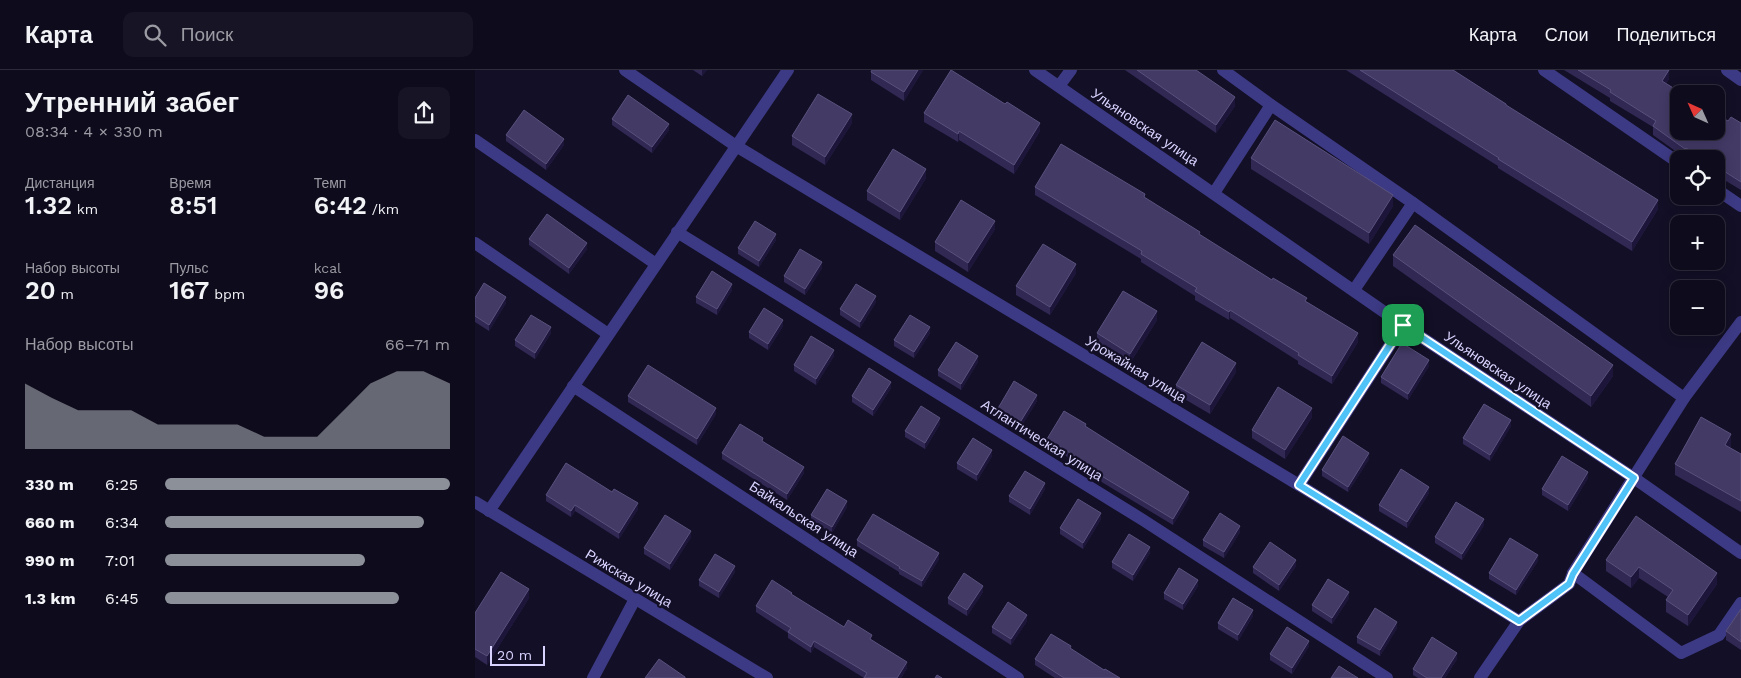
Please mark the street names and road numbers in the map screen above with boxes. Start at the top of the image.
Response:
street label: Ульяновская улица [1088,85,1202,169]
street label: Ульяновская улица [1441,328,1555,412]
street label: Урожайная улица [1083,333,1190,406]
street label: Атлантическая улица [978,396,1106,484]
street label: Байкальская улица [747,478,862,560]
street label: Рижская улица [583,546,676,610]

